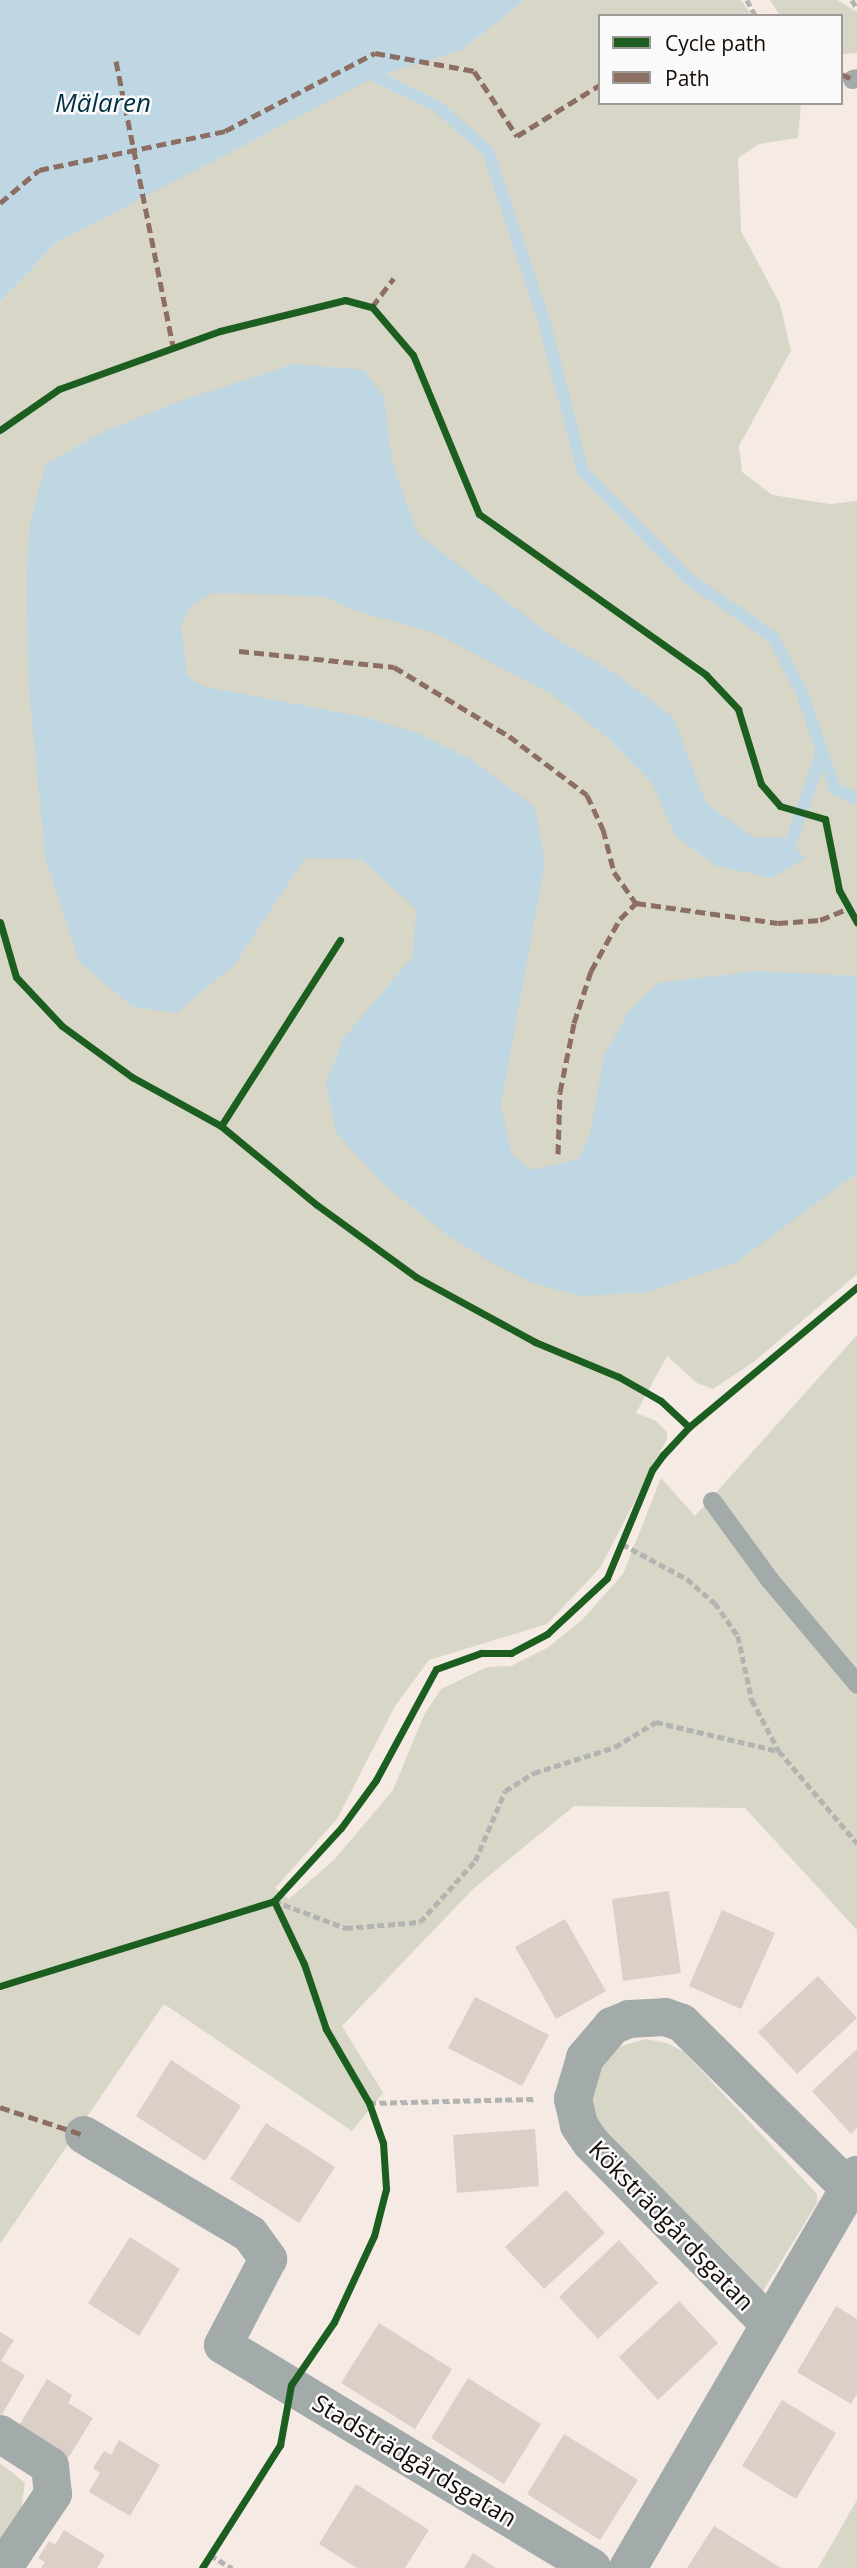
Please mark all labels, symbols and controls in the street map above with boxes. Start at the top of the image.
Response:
legend [598,14,843,105]
text: Cycle path [665,29,766,57]
text: Path [665,64,710,92]
water label: Mälaren [55,87,151,119]
street label: Köksträdgårdsgatan [584,2134,760,2316]
street label: Stadsträdgårdsgatan [308,2388,522,2532]

